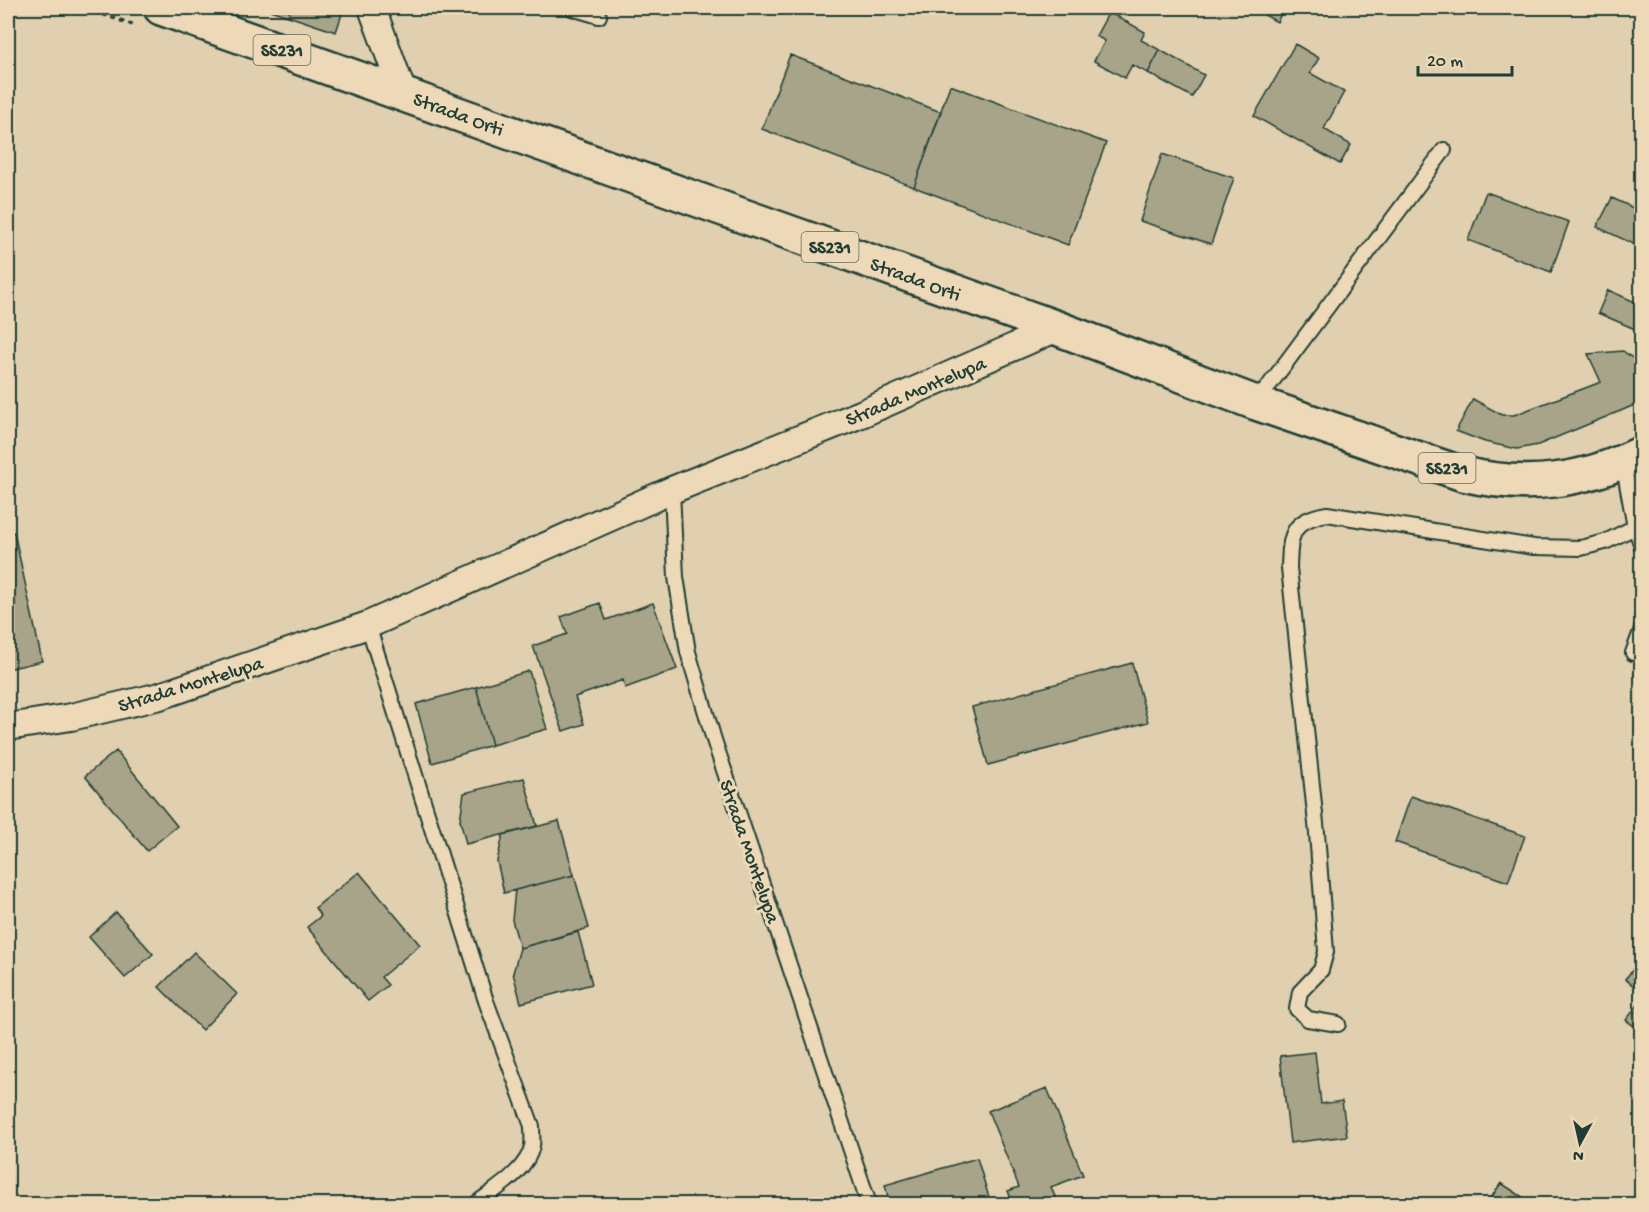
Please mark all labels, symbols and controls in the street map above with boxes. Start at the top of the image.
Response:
road number: SS231 [254,35,310,65]
scale bar [1418,39,1512,77]
text: 20 m [1427,52,1463,73]
street label: Strada Orti [409,89,506,143]
road number: SS231 [802,232,858,262]
street label: Strada Orti [866,254,963,308]
street label: Strada Montelupa [843,353,991,433]
road number: SS231 [1418,453,1476,483]
street label: Strada Montelupa [116,653,267,719]
street label: Strada Montelupa [712,777,783,928]
north arrow [1550,1113,1610,1173]
text: N [1571,1144,1585,1165]

